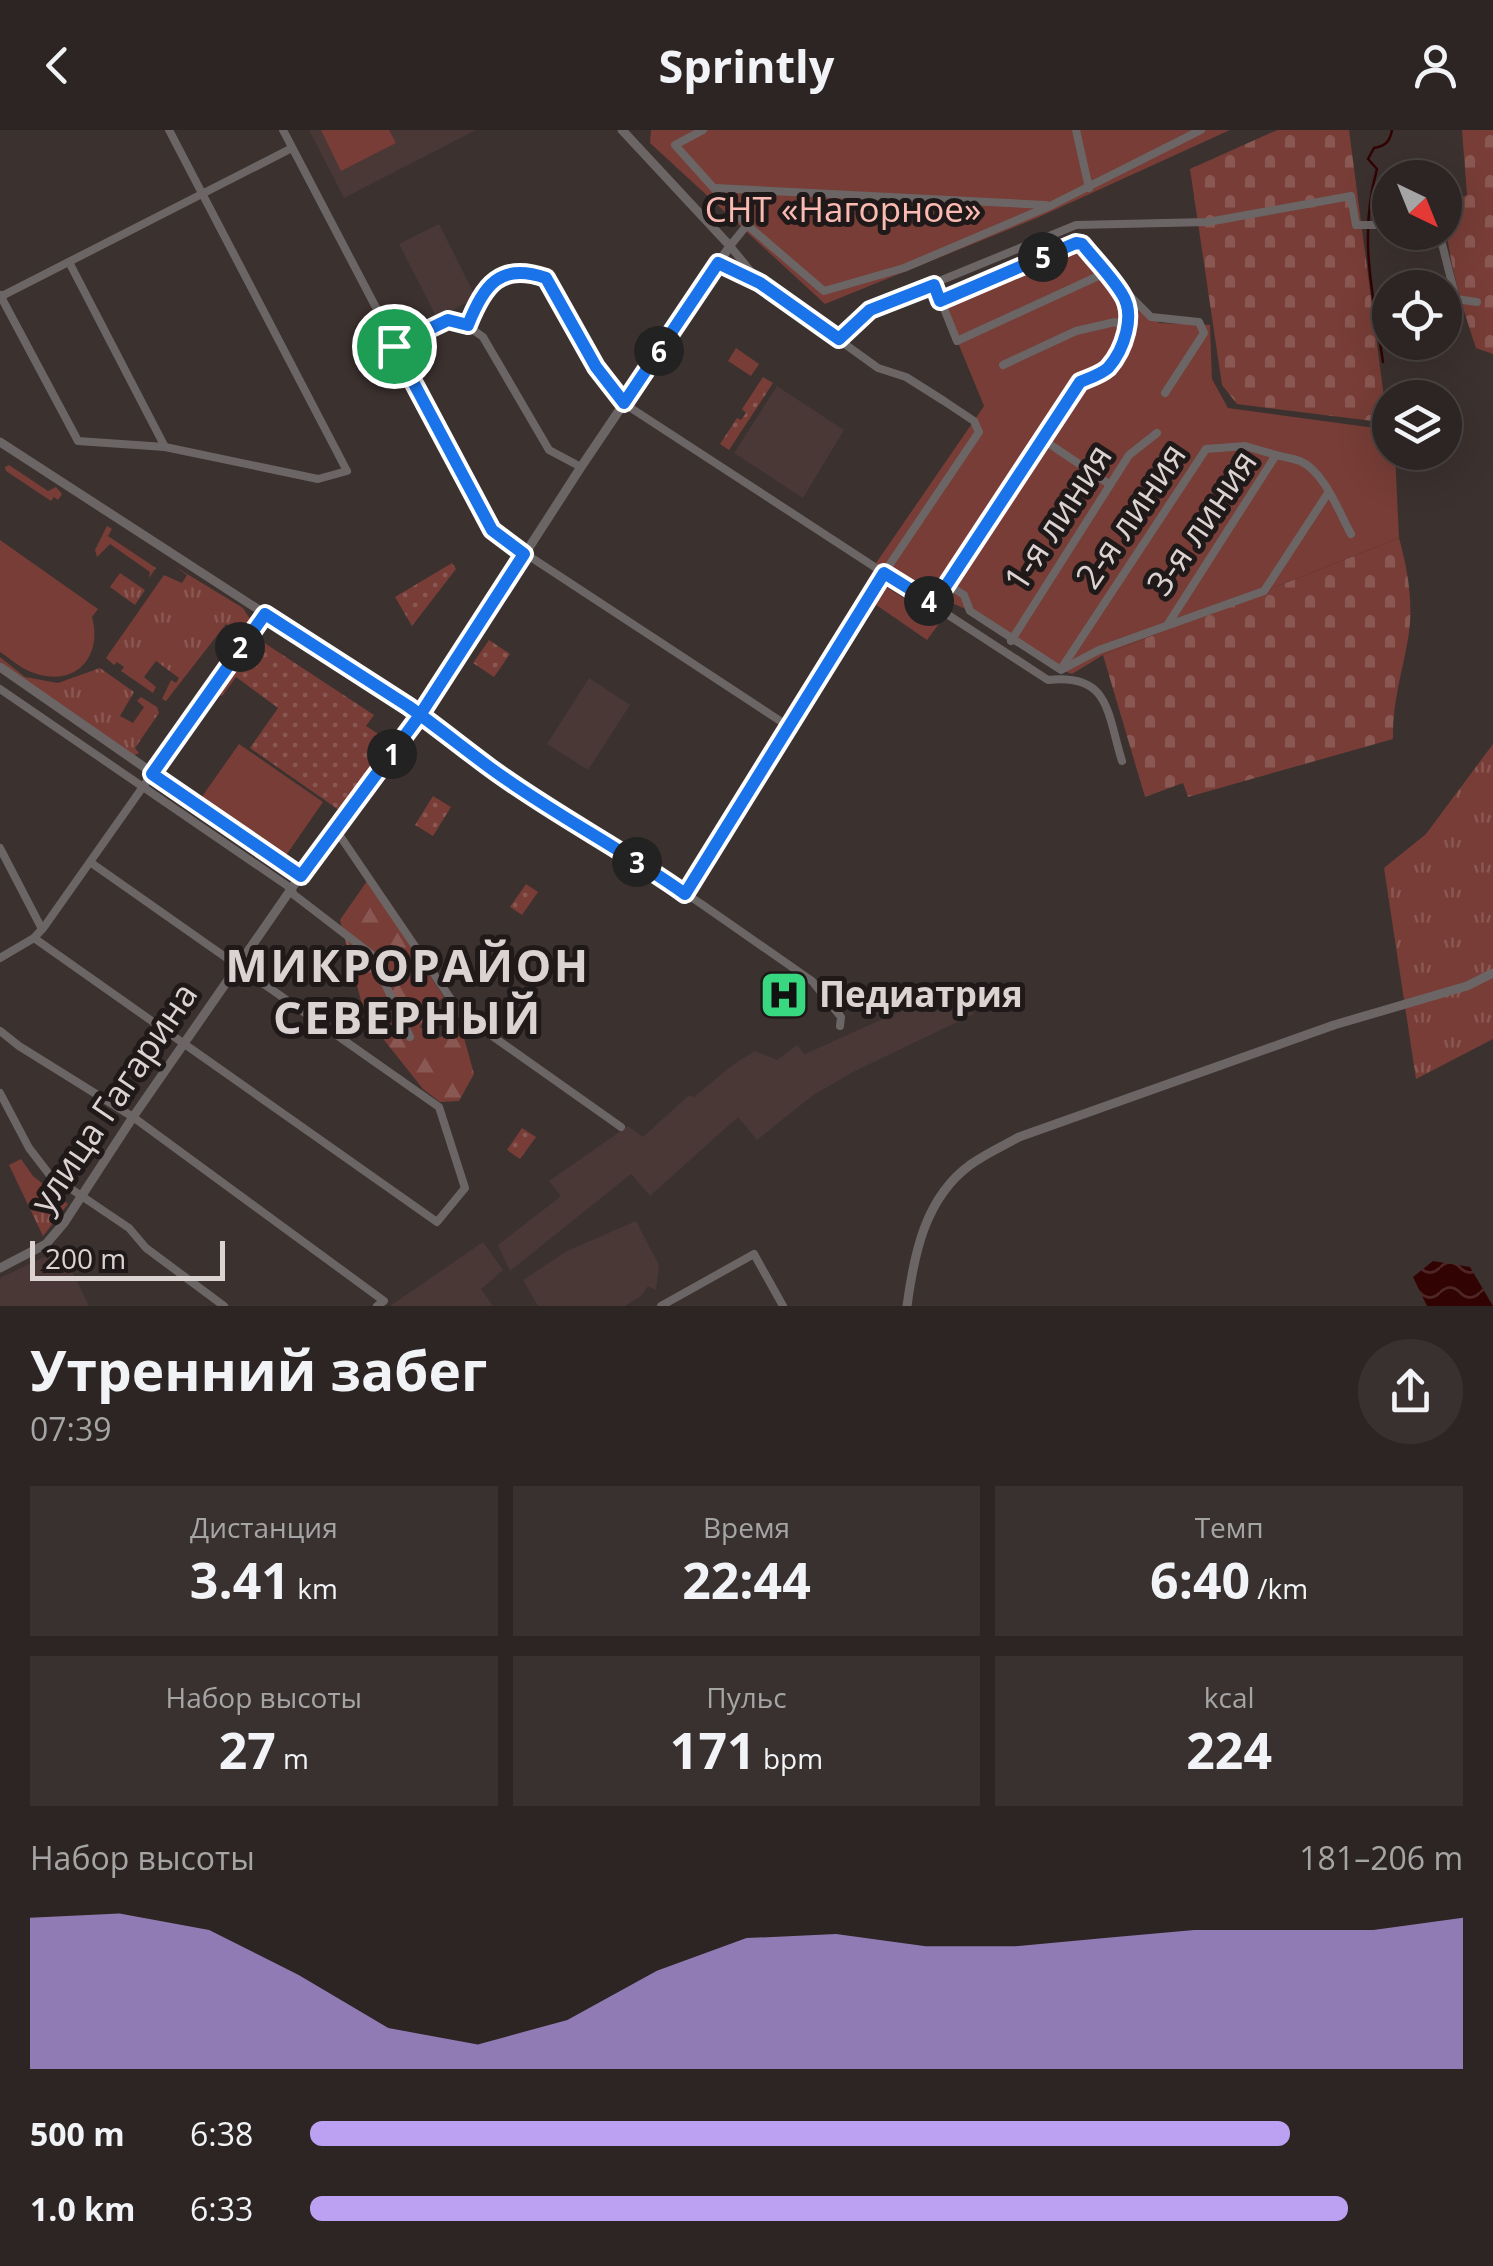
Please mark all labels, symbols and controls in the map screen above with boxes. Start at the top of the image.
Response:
text: Sprintly [659,35,834,96]
icon: back [30,38,85,93]
icon: person [1408,38,1463,93]
north arrow [1372,160,1462,250]
map controls [1372,160,1462,470]
park label: СНТ «Нагорное» [705,185,981,232]
pin: 5 [1018,232,1068,282]
text: 5 [1035,238,1051,276]
button: locate [1372,270,1462,360]
pin [352,304,437,389]
icon: arrive [367,319,422,374]
pin: 6 [634,326,684,376]
text: 6 [651,332,667,370]
button: layers [1372,380,1462,470]
street label: 2-я линия [1064,433,1196,597]
street label: 1-я линия [992,435,1122,600]
street label: 3-я линия [1135,440,1267,604]
pin: 4 [904,576,954,626]
text: 4 [921,582,937,620]
pin: 2 [215,622,265,672]
text: 2 [232,628,248,666]
pin: 1 [367,729,417,779]
text: 1 [384,735,400,773]
pin: 3 [612,837,662,887]
text: 3 [629,843,645,881]
district label: МИКРОРАЙОН СЕВЕРНЫЙ [225,934,591,1047]
hospital icon: Педиатрия [758,969,810,1021]
place label: Педиатрия [819,970,1023,1017]
street label: улица Гагарина [18,973,207,1221]
scale bar [30,1236,225,1280]
text: 200 m [45,1239,126,1277]
text: Утренний забег [30,1332,487,1407]
button: share [1358,1339,1463,1444]
text: 07:39 [30,1407,112,1450]
text: Дистанция [190,1508,338,1546]
text: Время [703,1508,790,1546]
text: Темп [1195,1508,1264,1546]
text: 3.41 [190,1546,290,1614]
text: 22:44 [682,1546,811,1614]
text: 6:40 [1150,1546,1250,1614]
text: km [290,1569,338,1607]
text: /km [1250,1569,1308,1607]
text: Набор высоты [166,1678,362,1716]
text: Пульс [706,1678,787,1716]
text: kcal [1204,1678,1255,1716]
text: 27 [219,1716,276,1784]
text: 171 [670,1716,756,1784]
text: 224 [1186,1716,1272,1784]
text: m [276,1739,309,1777]
text: bpm [756,1739,823,1777]
text: Набор высоты [30,1836,255,1879]
text: 181–206 m [1299,1836,1463,1879]
text: 500 m [30,2112,125,2155]
text: 6:38 [190,2112,253,2155]
text: 1.0 km [30,2187,135,2230]
text: 6:33 [190,2187,253,2230]

